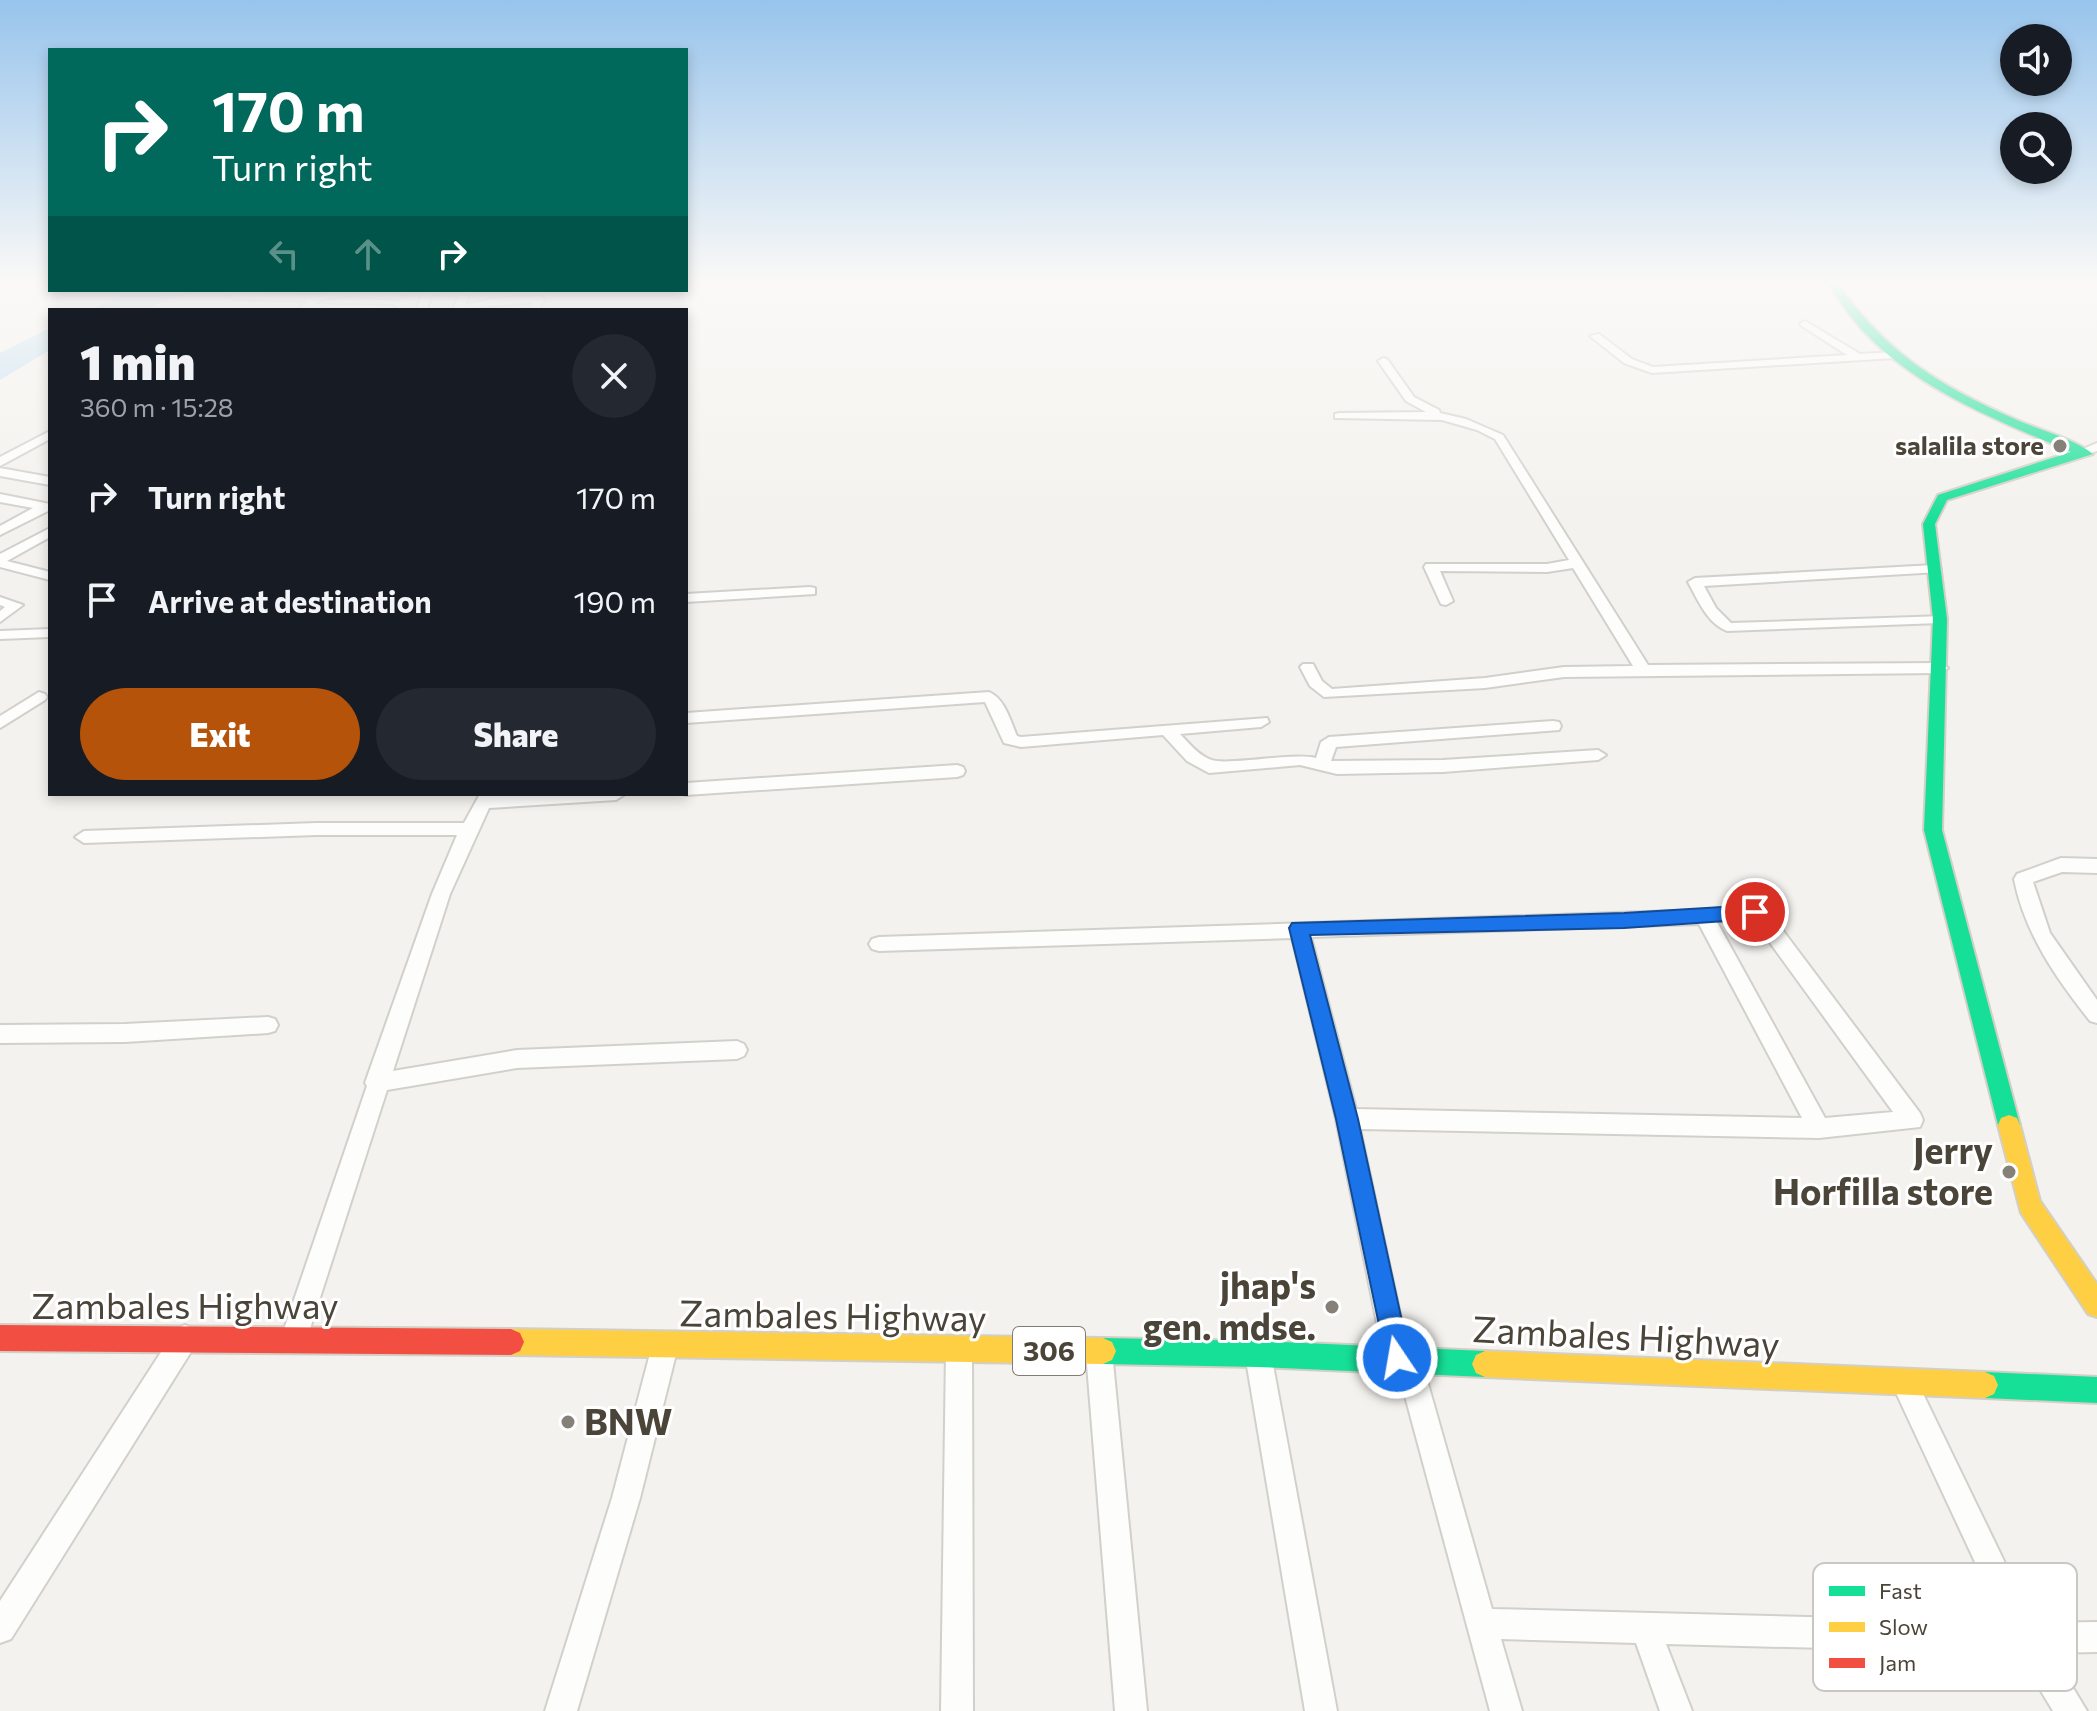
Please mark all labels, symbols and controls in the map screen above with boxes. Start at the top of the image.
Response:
map controls [2000,24,2072,184]
button: sound [2000,24,2072,96]
text: 170 m [212,75,365,144]
icon: right [80,80,184,184]
button: search [2000,112,2072,184]
text: Turn right [212,144,373,188]
icon: left [262,232,306,276]
icon: ahead [346,232,390,276]
icon: right [430,232,474,276]
text: 1 min [80,331,195,390]
button: close [572,334,656,418]
text: 360 m · 15:28 [80,391,234,422]
place label: salalila store [1895,429,2044,460]
marker: salalila store [2051,437,2069,455]
icon: right [80,474,124,518]
text: Turn right [148,478,285,515]
text: 170 m [576,478,656,515]
icon: arrive [80,578,124,622]
text: Arrive at destination [148,582,432,619]
text: 190 m [573,582,656,619]
button: Exit [80,688,360,780]
button: Share [376,688,656,780]
pin [1721,878,1789,946]
icon: arrive [1733,890,1777,934]
place label: Jerry Horfilla store [1773,1127,1993,1212]
marker: Jerry Horfilla store [2000,1163,2018,1181]
place label: jhap's gen. mdse. [1143,1262,1316,1347]
street label: Zambales Highway [31,1282,339,1326]
street label: Zambales Highway [679,1289,987,1339]
marker: jhap's gen. mdse. [1323,1298,1341,1316]
street label: Zambales Highway [1471,1305,1781,1365]
position arrow [1355,1316,1439,1400]
road number: 306 [1013,1327,1085,1375]
place label: BNW [584,1398,673,1442]
marker: BNW [559,1413,577,1431]
legend [1813,1563,2077,1691]
text: Fast [1879,1577,1922,1604]
text: Slow [1879,1613,1928,1640]
text: Jam [1879,1649,1916,1676]

